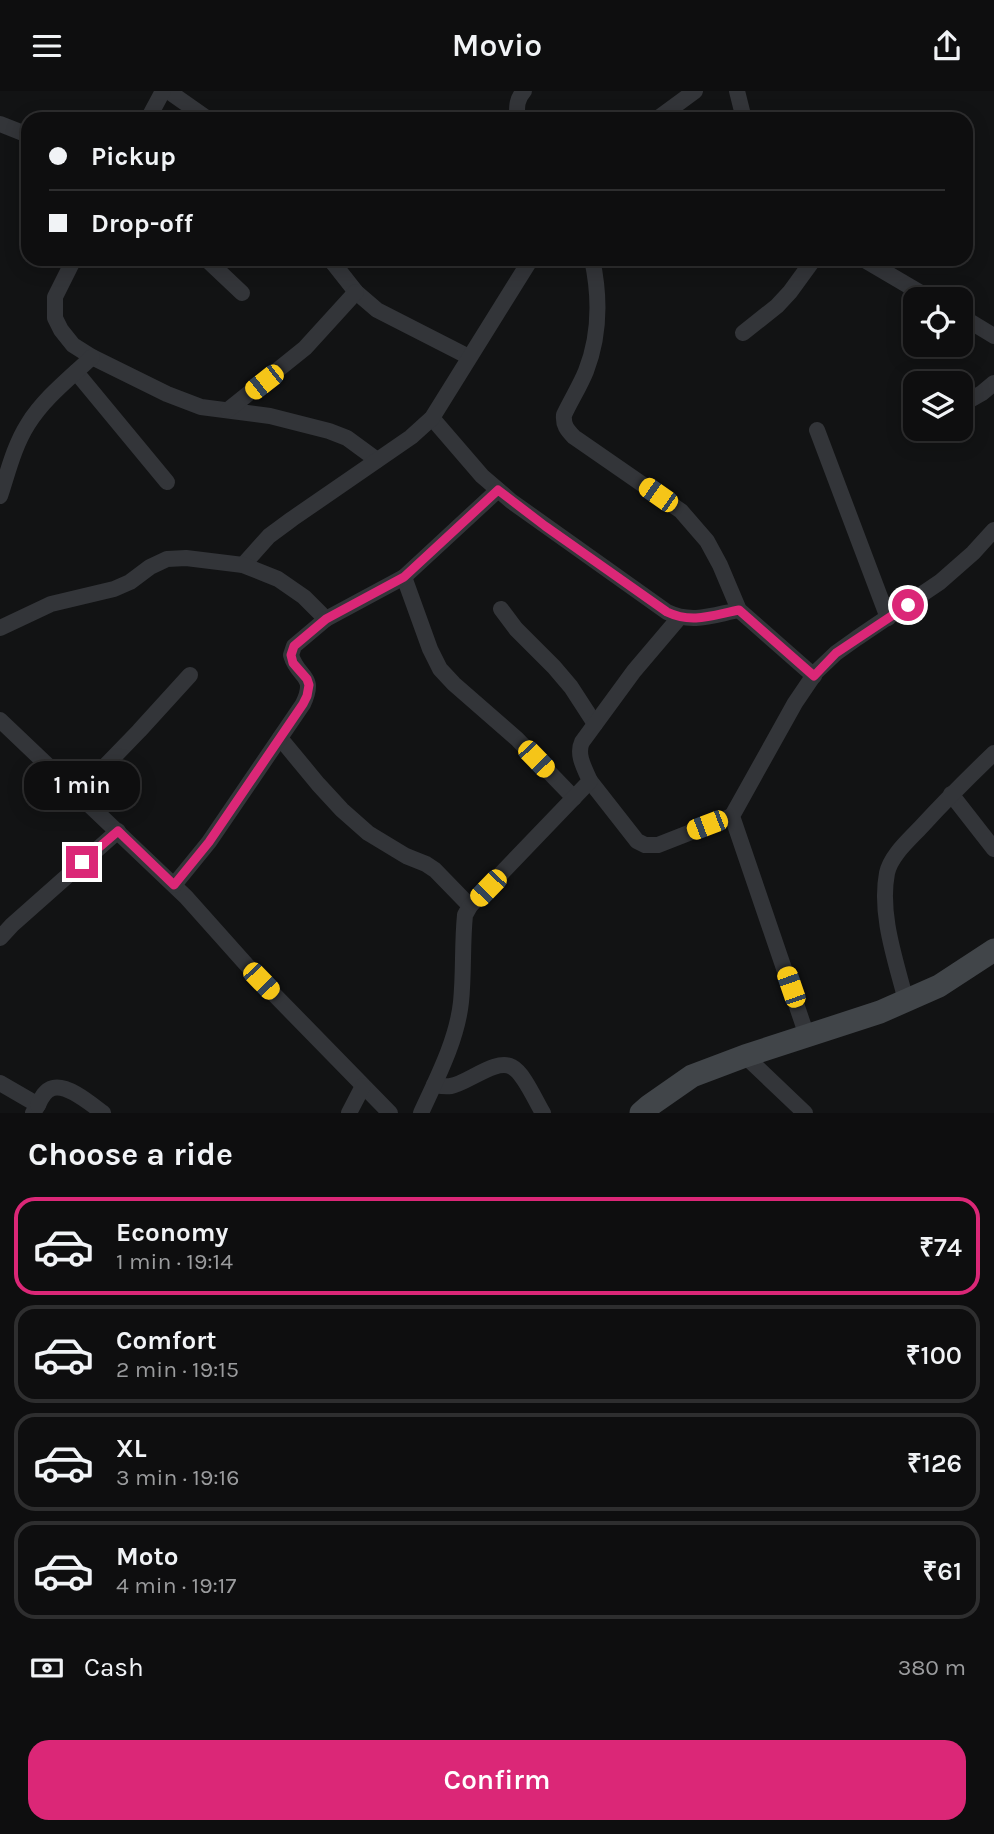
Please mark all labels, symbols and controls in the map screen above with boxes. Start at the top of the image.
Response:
icon: menu [28,27,66,65]
text: Movio [452,27,542,64]
icon: share [928,27,966,65]
text: Pickup [91,141,176,172]
text: Drop-off [91,208,193,239]
map controls [903,287,973,441]
button: locate [903,287,973,357]
car [241,361,288,403]
button: layers [903,371,973,441]
car [635,474,682,516]
route start [892,589,924,621]
car [514,737,559,781]
callout: 1 min [24,761,140,809]
text: 1 min [53,772,111,799]
car [684,808,731,842]
route end [66,846,98,878]
car [466,866,511,910]
car [239,959,284,1003]
car [775,964,808,1010]
text: Choose a ride [28,1136,233,1173]
icon: car [32,1215,95,1278]
text: Economy [116,1217,228,1248]
text: ₹74 [919,1232,962,1263]
text: 1 min · 19:14 [116,1248,233,1275]
icon: car [32,1323,95,1386]
text: Comfort [116,1325,217,1356]
text: ₹100 [906,1340,962,1371]
text: 2 min · 19:15 [116,1356,239,1383]
icon: car [32,1431,95,1494]
text: XL [116,1433,147,1464]
text: ₹126 [907,1448,962,1479]
text: 3 min · 19:16 [116,1464,239,1491]
icon: car [32,1539,95,1602]
text: Moto [116,1541,178,1572]
text: ₹61 [923,1556,962,1587]
text: 4 min · 19:17 [116,1572,236,1599]
icon: cash [28,1649,66,1687]
text: Cash [84,1652,144,1683]
text: 380 m [898,1654,966,1681]
button: Confirm [28,1740,966,1820]

